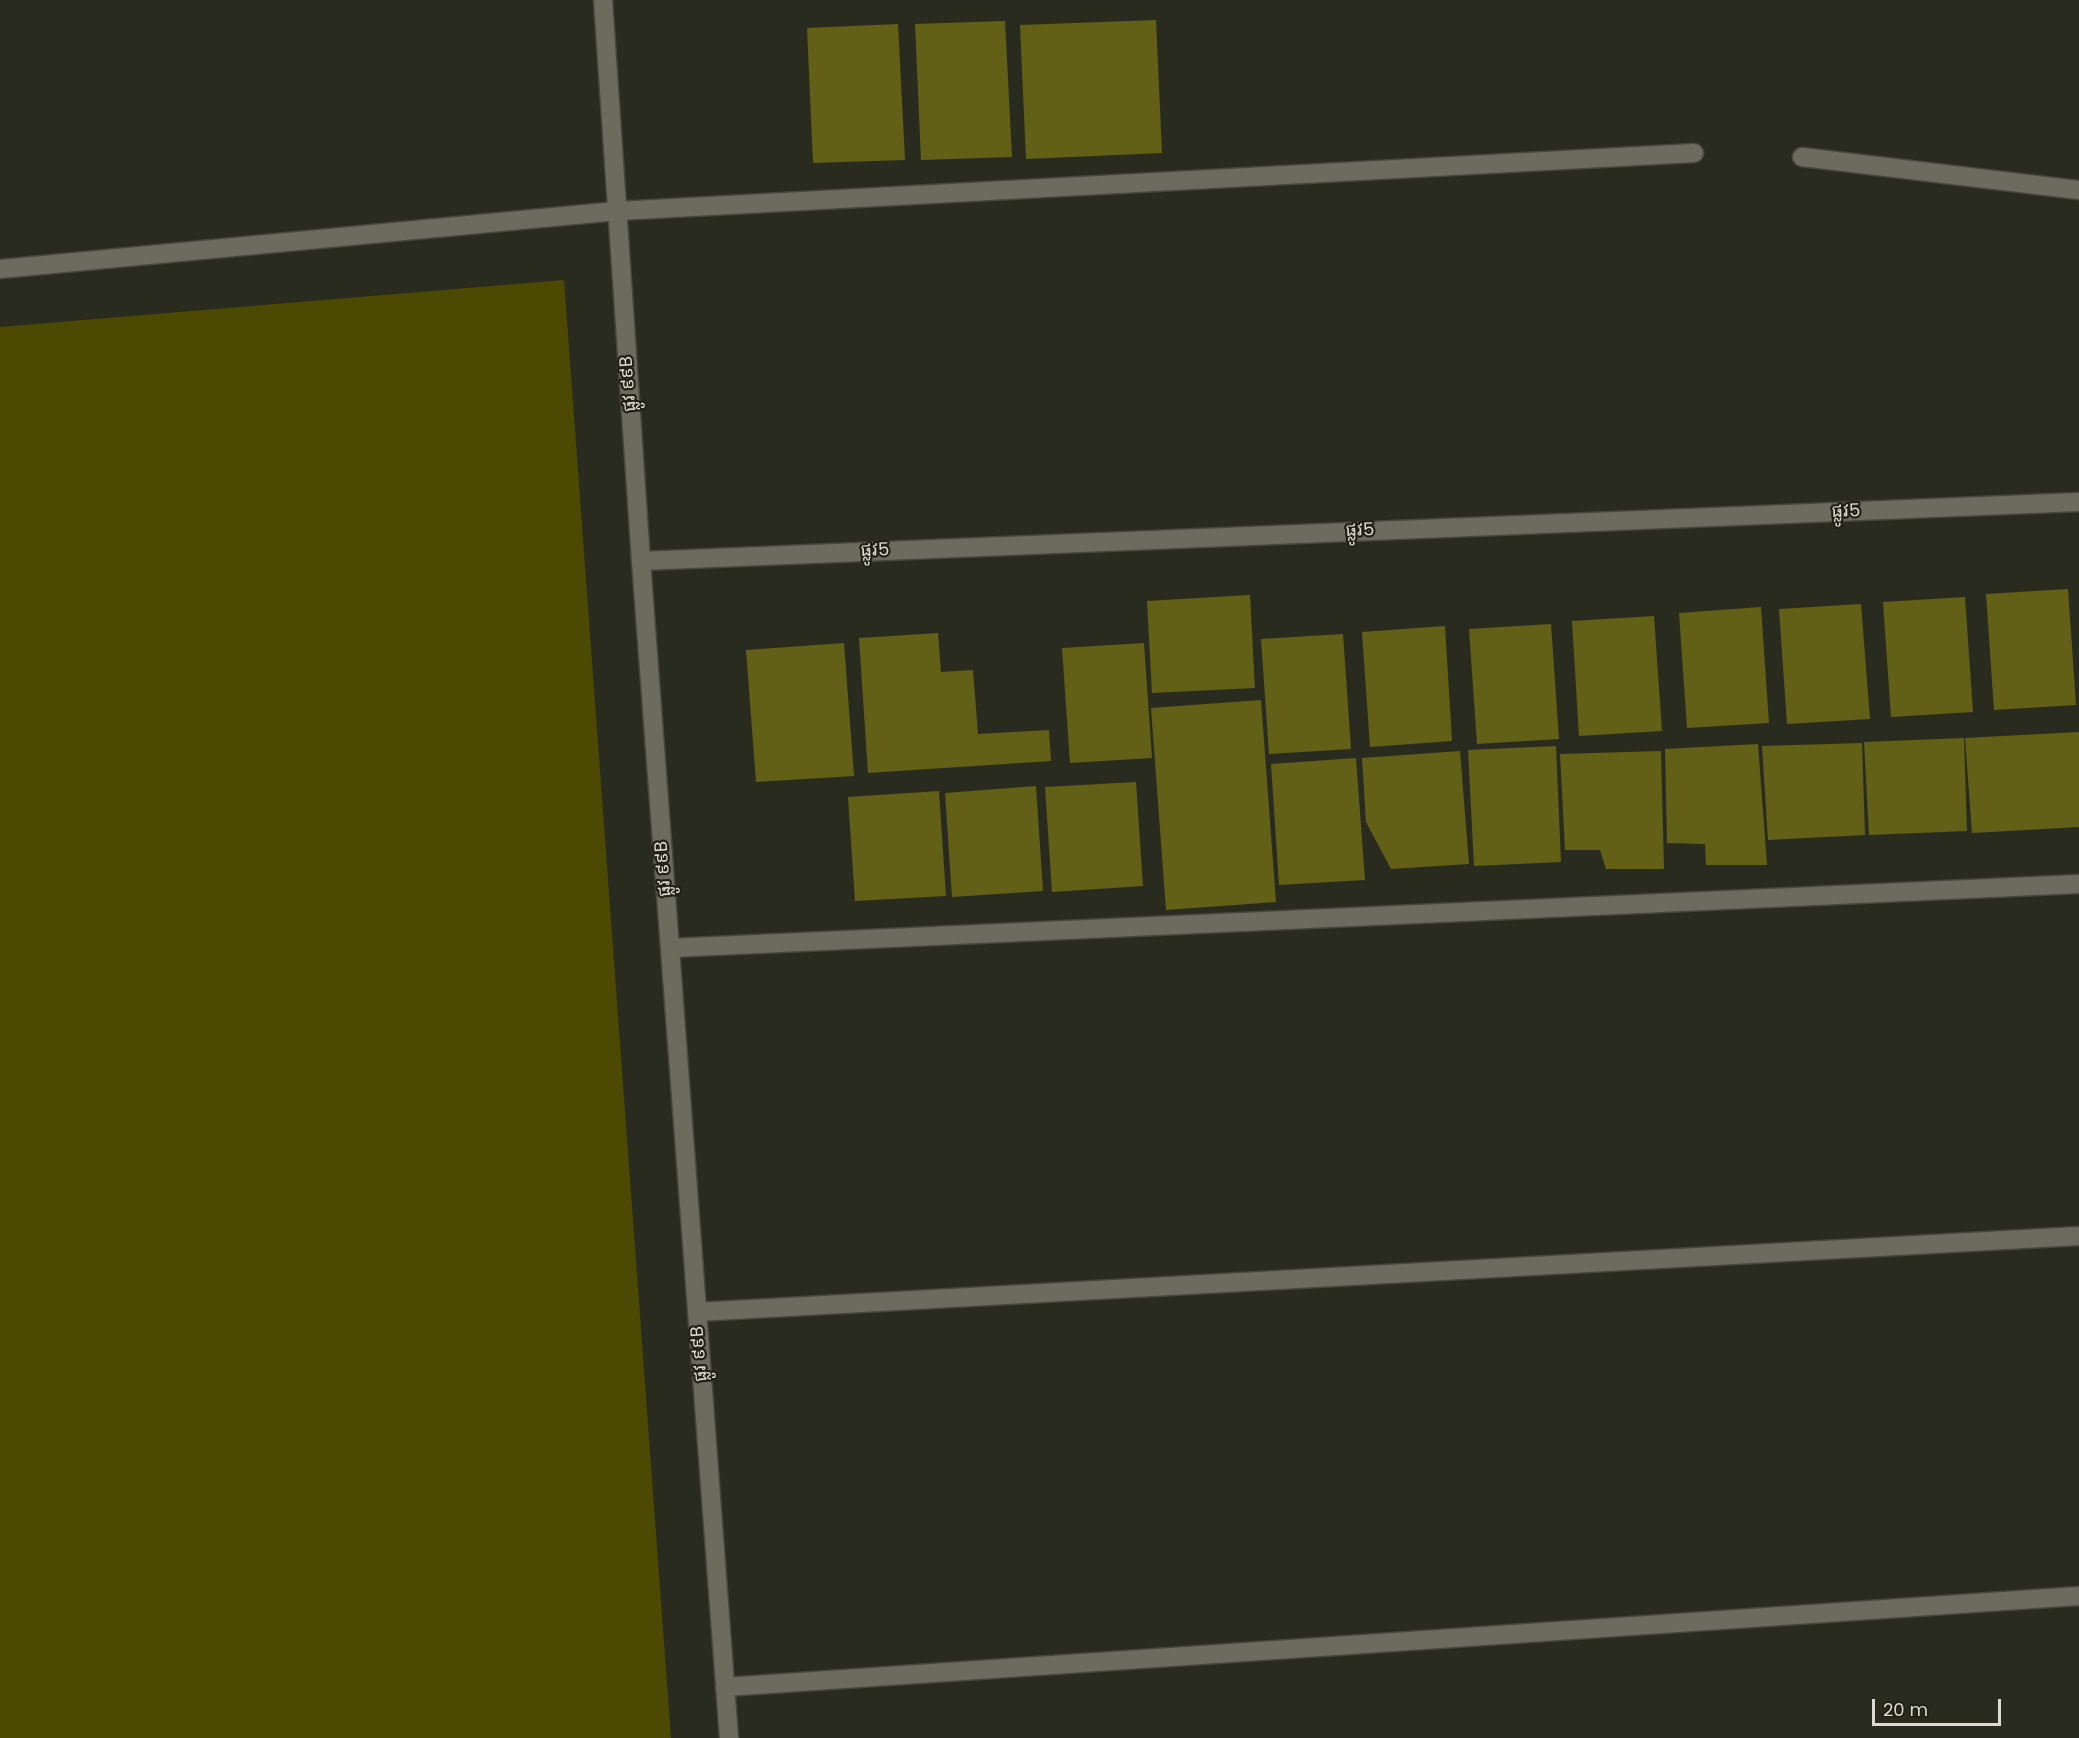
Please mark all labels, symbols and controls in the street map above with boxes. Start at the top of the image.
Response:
street label: ផ្លូវ ៩៩B [616,355,642,413]
street label: ផ្លូវ5 [1831,501,1861,523]
street label: ផ្លូវ5 [1345,520,1375,542]
street label: ផ្លូវ5 [860,540,890,562]
street label: ផ្លូវ ៩៩B [651,840,677,898]
street label: ផ្លូវ ៩៩B [687,1325,713,1383]
scale bar [1875,1687,2004,1725]
text: 20 m [1883,1697,1928,1722]

